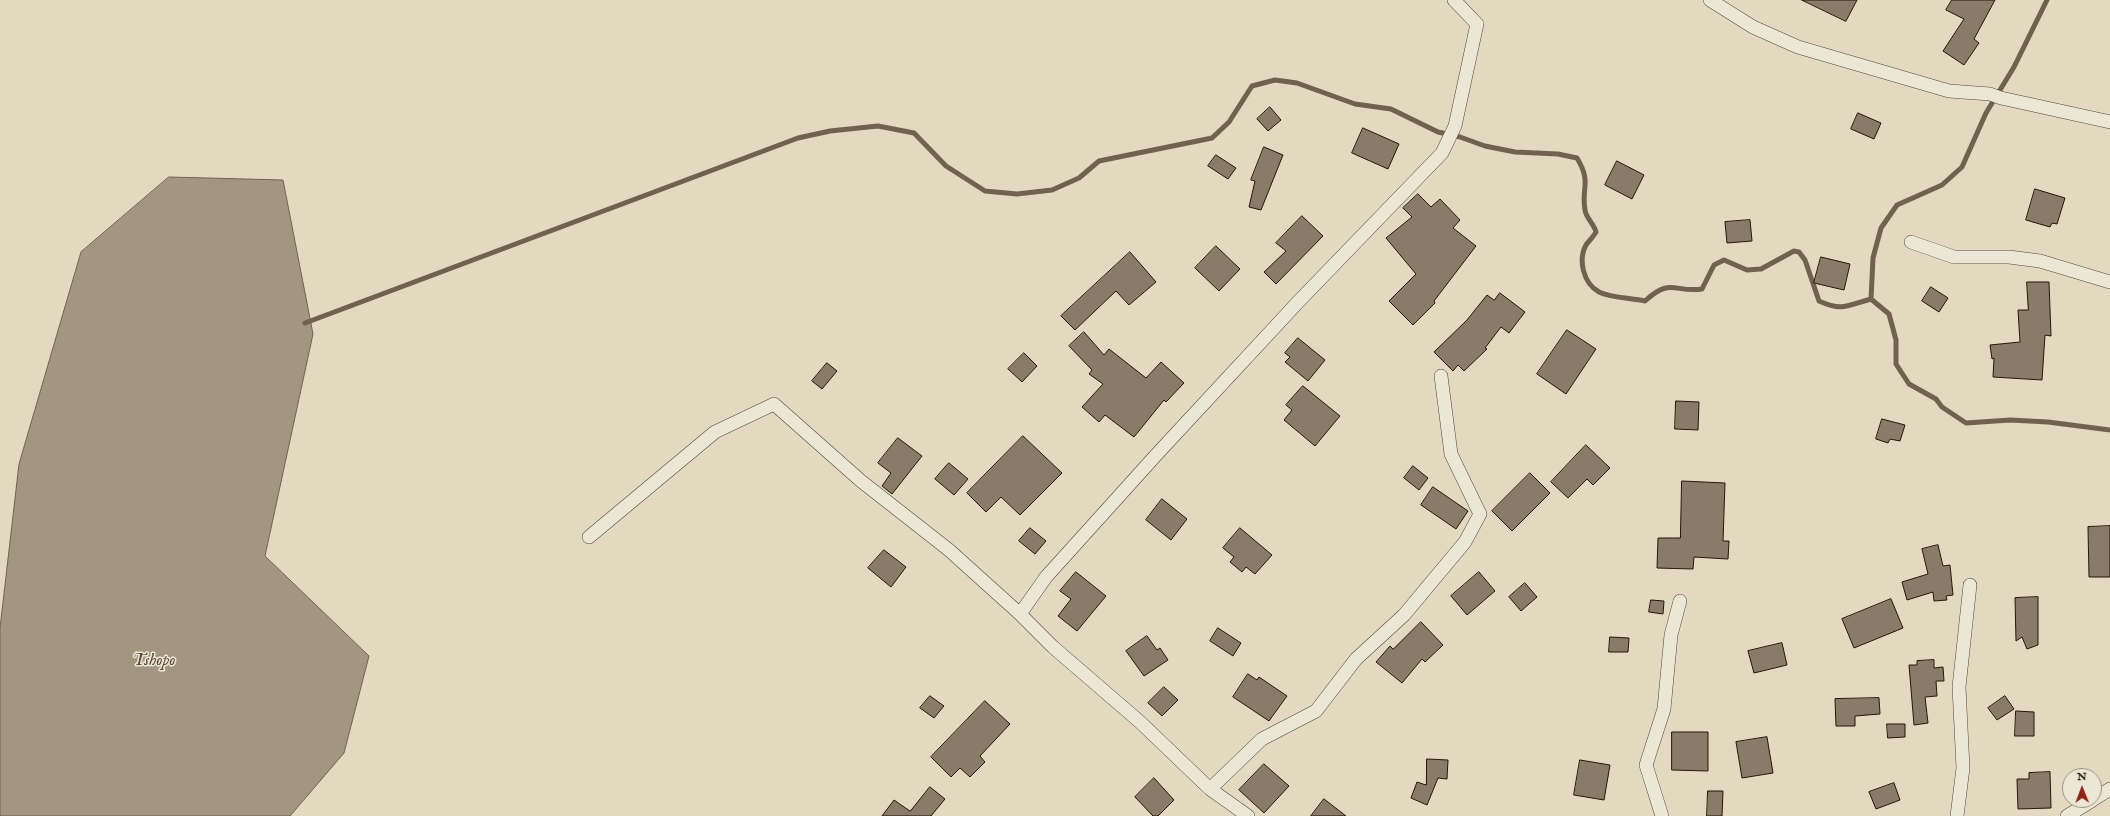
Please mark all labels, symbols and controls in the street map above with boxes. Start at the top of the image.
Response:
water label: Tshopo [133,652,175,672]
north arrow [2062,768,2102,808]
text: N [2077,770,2087,784]

